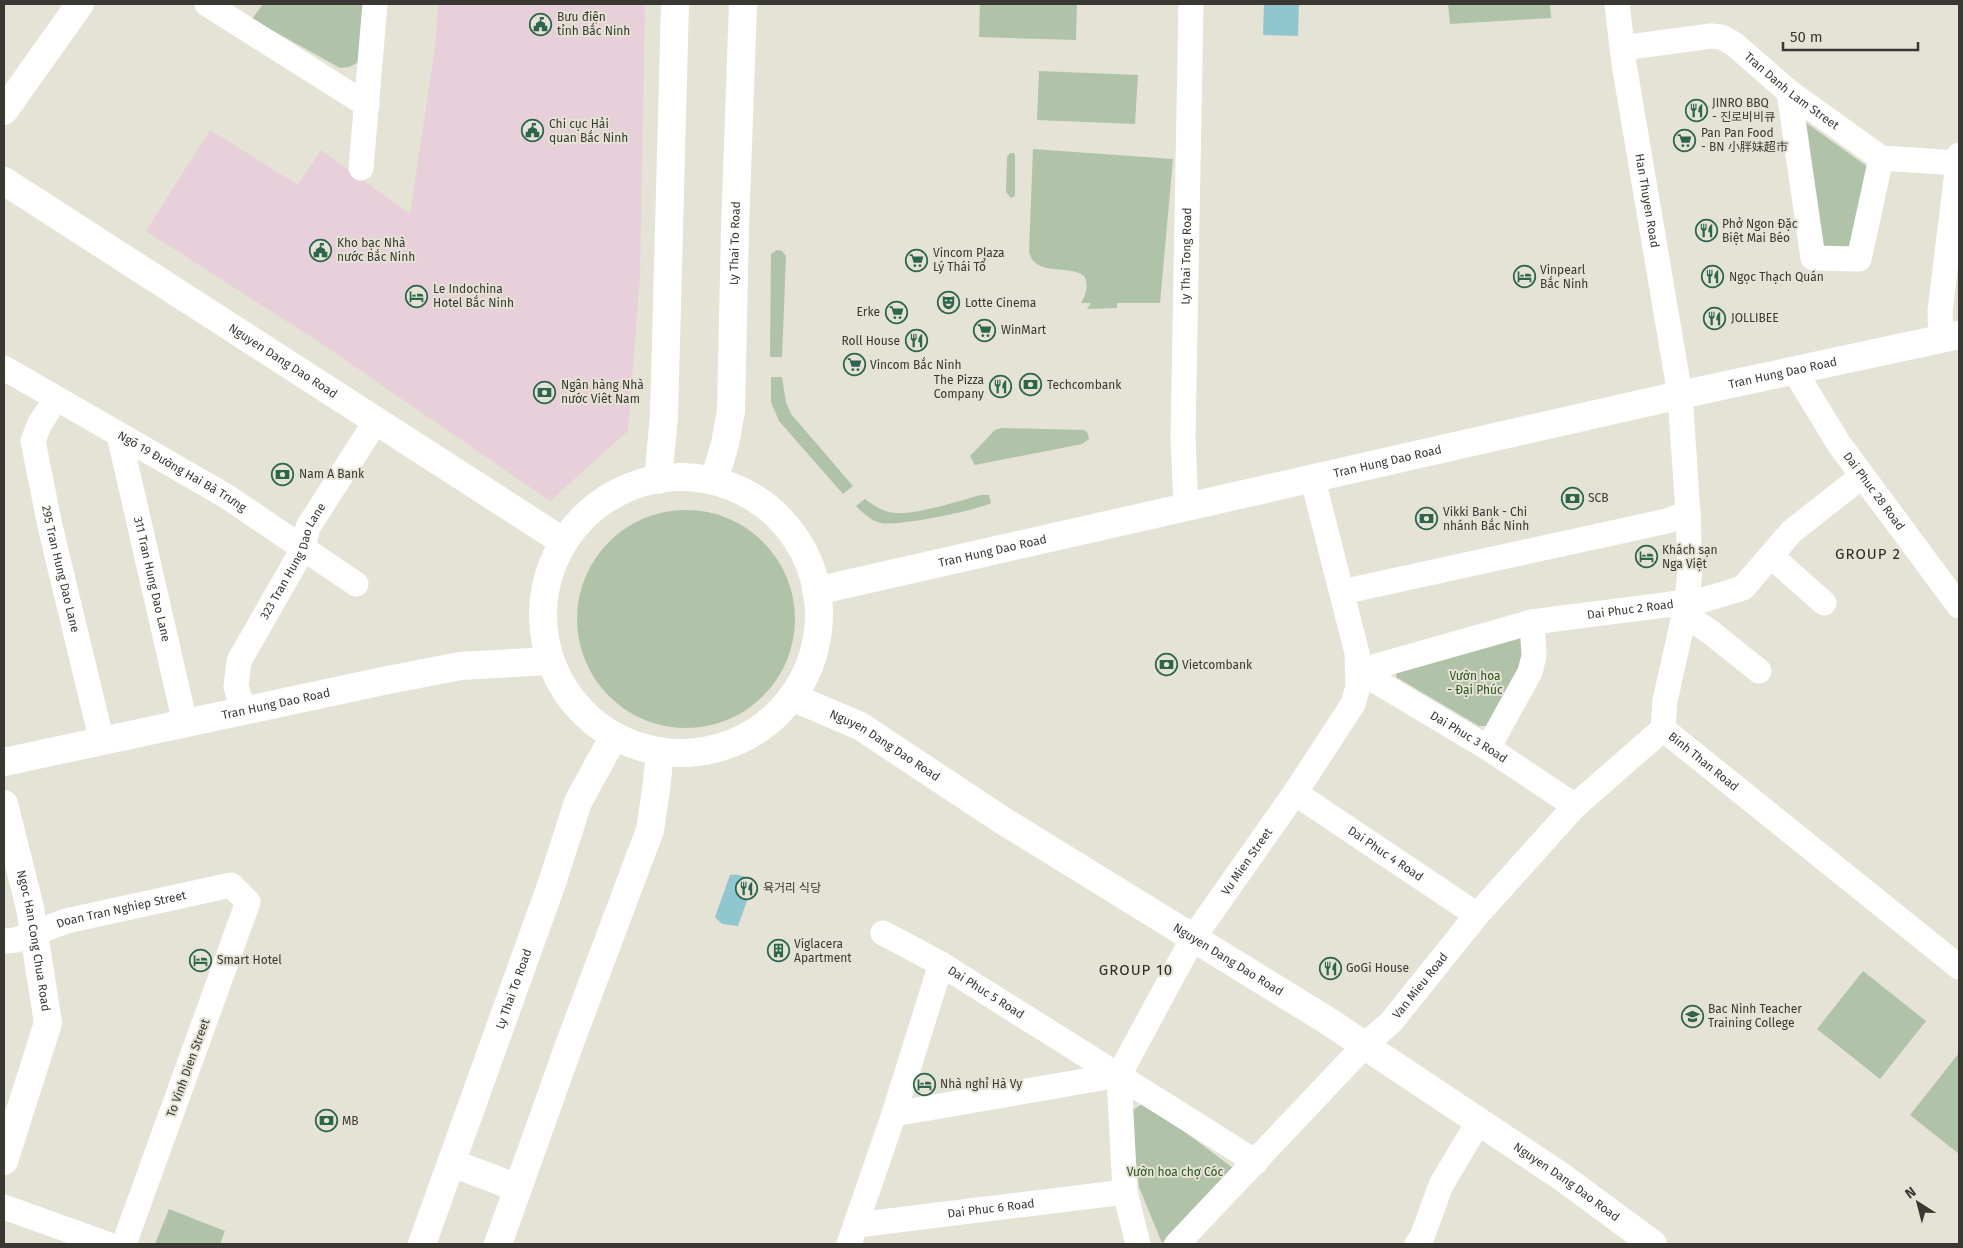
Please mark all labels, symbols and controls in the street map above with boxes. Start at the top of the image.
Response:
place label: Bưu điện tỉnh Bắc Ninh [557,10,630,38]
public building icon: Bưu điện tỉnh Bắc Ninh [529,12,553,36]
scale bar [1783,20,1918,52]
text: 50 m [1790,28,1823,46]
street label: Tran Danh Lam Street [1741,49,1842,133]
place label: JINRO BBQ - 진로비비큐 [1712,96,1775,124]
restaurant icon: JINRO BBQ - 진로비비큐 [1684,98,1708,122]
place label: Chi cục Hải quan Bắc Ninh [549,117,628,145]
public building icon: Chi cục Hải quan Bắc Ninh [521,119,545,143]
place label: Pan Pan Food - BN 小胖妹超市 [1701,126,1788,154]
supermarket icon: Pan Pan Food - BN 小胖妹超市 [1673,128,1697,152]
street label: Han Thuyen Road [1632,152,1662,249]
street label: Ly Thai To Road [727,201,743,285]
street label: Ly Thai Tong Road [1178,207,1194,305]
place label: Phở Ngon Đặc Biệt Mai Béo [1722,217,1798,245]
restaurant icon: Phở Ngon Đặc Biệt Mai Béo [1694,219,1718,243]
place label: Kho bạc Nhà nước Bắc Ninh [337,236,415,264]
public building icon: Kho bạc Nhà nước Bắc Ninh [309,238,333,262]
place label: Vincom Plaza Lý Thái Tổ [933,246,1005,274]
supermarket icon: Vincom Plaza Lý Thái Tổ [905,248,929,272]
place label: Vinpearl Bắc Ninh [1540,263,1588,291]
hotel icon: Vinpearl Bắc Ninh [1512,265,1536,289]
restaurant icon: Ngọc Thạch Quán [1701,265,1725,289]
place label: Ngọc Thạch Quán [1729,270,1824,284]
place label: Le Indochina Hotel Bắc Ninh [433,282,514,310]
hotel icon: Le Indochina Hotel Bắc Ninh [405,284,429,308]
theatre icon: Lotte Cinema [937,291,961,315]
place label: Lotte Cinema [965,296,1036,310]
supermarket icon: Erke [884,300,908,324]
place label: Erke [856,305,880,319]
restaurant icon: JOLLIBEE [1703,306,1727,330]
place label: JOLLIBEE [1731,311,1779,325]
supermarket icon: WinMart [973,318,997,342]
street label: Nguyen Dang Dao Road [226,321,340,401]
place label: WinMart [1001,323,1047,337]
restaurant icon: Roll House [904,329,928,353]
place label: Roll House [841,334,900,348]
supermarket icon: Vincom Bắc Ninh [842,353,866,377]
street label: Tran Hung Dao Road [1727,354,1838,391]
place label: Vincom Bắc Ninh [870,356,961,372]
place label: The Pizza Company [934,373,984,401]
bank icon: Techcombank [1019,373,1043,397]
restaurant icon: The Pizza Company [988,375,1012,399]
place label: Ngân hàng Nhà nước Viêt Nam [561,378,644,406]
place label: Techcombank [1047,378,1122,392]
bank icon: Ngân hàng Nhà nước Viêt Nam [533,380,557,404]
street label: Ngõ 19 Đường Hai Bà Trưng [115,428,250,515]
street label: Tran Hung Dao Road [1332,442,1443,480]
street label: Dai Phuc 28 Road [1840,449,1908,533]
bank icon: Nam A Bank [271,462,295,486]
place label: Nam A Bank [299,467,365,481]
bank icon: SCB [1560,486,1584,510]
place label: SCB [1588,491,1609,505]
street label: 323 Tran Hung Dao Lane [257,500,329,622]
street label: 295 Tran Hung Dao Lane [39,504,82,634]
place label: Vikki Bank - Chi nhánh Bắc Ninh [1443,505,1529,533]
bank icon: Vikki Bank - Chi nhánh Bắc Ninh [1415,507,1439,531]
street label: 311 Tran Hung Dao Lane [131,515,173,643]
street label: Tran Hung Dao Road [937,532,1048,570]
place label: Khách sạn Nga Việt [1662,543,1718,571]
hotel icon: Khách sạn Nga Việt [1634,545,1658,569]
district label: GROUP 2 [1835,545,1901,563]
street label: Dai Phuc 2 Road [1586,597,1675,622]
bank icon: Vietcombank [1154,653,1178,677]
place label: Vietcombank [1182,658,1253,672]
park label: Vườn hoa - Đại Phúc [1447,669,1503,697]
street label: Tran Hung Dao Road [220,686,331,722]
street label: Nguyen Dang Dao Road [828,707,943,784]
street label: Dai Phuc 3 Road [1428,708,1510,766]
street label: Binh Than Road [1666,729,1741,794]
street label: Dai Phuc 4 Road [1345,823,1426,884]
street label: Vu Mien Street [1218,825,1276,898]
street label: Ngoc Han Cong Chua Road [14,869,53,1012]
restaurant icon: 육거리 식당 [735,876,759,900]
place label: 육거리 식당 [763,881,821,895]
street label: Doan Tran Nghiep Street [54,888,188,931]
street label: Nguyen Dang Dao Road [1171,920,1286,999]
place label: Viglacera Apartment [794,937,852,965]
building icon: Viglacera Apartment [766,939,790,963]
street label: Ly Thai To Road [493,947,535,1031]
hotel icon: Smart Hotel [189,948,213,972]
street label: Van Mieu Road [1390,950,1451,1021]
place label: Smart Hotel [217,953,282,967]
restaurant icon: GoGi House [1318,956,1342,980]
district label: GROUP 10 [1099,961,1173,979]
place label: GoGi House [1346,961,1409,975]
street label: Dai Phuc 5 Road [945,963,1027,1021]
place label: Bac Ninh Teacher Training College [1708,1002,1802,1030]
school or university icon: Bac Ninh Teacher Training College [1680,1004,1704,1028]
street label: To Vinh Dien Street [164,1016,212,1119]
hotel icon: Nhà nghỉ Hà Vy [912,1072,936,1096]
place label: Nhà nghỉ Hà Vy [940,1077,1022,1091]
bank icon: MB [314,1109,338,1133]
place label: MB [342,1114,359,1128]
street label: Nguyen Dang Dao Road [1511,1140,1622,1224]
park label: Vườn hoa chợ Cóc [1127,1165,1224,1179]
north arrow [1893,1178,1943,1228]
text: N [1902,1183,1919,1202]
street label: Dai Phuc 6 Road [947,1196,1035,1221]

